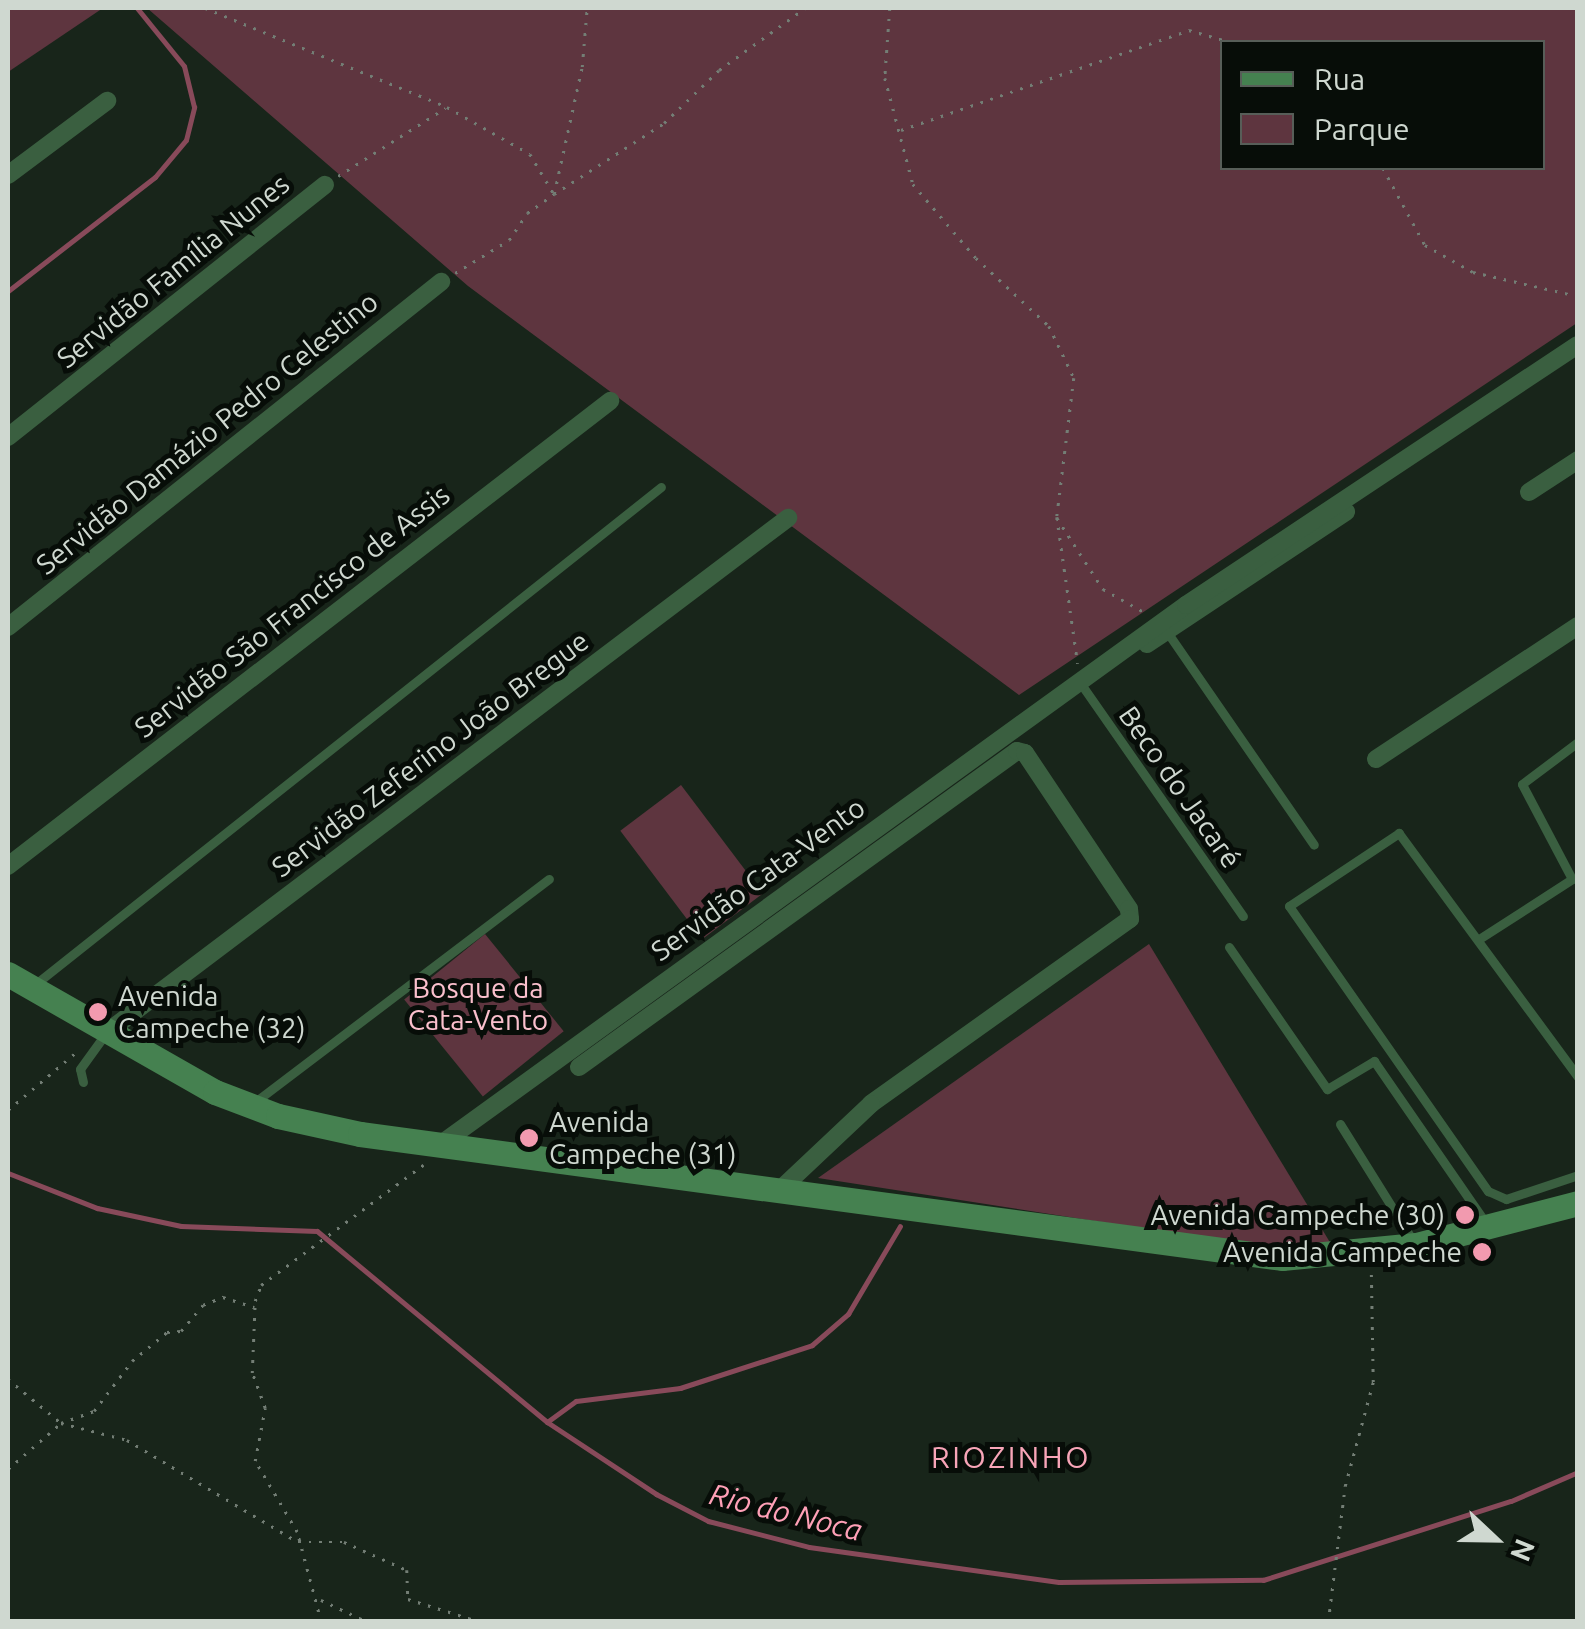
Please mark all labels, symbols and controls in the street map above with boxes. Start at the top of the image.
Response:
legend [1220,40,1545,170]
text: Rua [1314,62,1365,96]
text: Parque [1314,112,1410,146]
street label: Servidão Família Nunes [50,167,296,375]
street label: Servidão Damázio Pedro Celestino [29,285,385,581]
street label: Servidão São Francisco de Assis [128,478,456,744]
street label: Servidão Zeferino João Bregue [265,624,595,884]
street label: Beco do Jacaré [1112,700,1248,874]
street label: Servidão Cata-Vento [645,790,871,968]
park label: Bosque da Cata-Vento [408,971,548,1037]
place label: Avenida Campeche (32) [118,979,306,1045]
marker: Avenida Campeche (32) [87,1001,109,1023]
place label: Avenida Campeche (31) [549,1105,737,1171]
marker: Avenida Campeche (31) [518,1127,540,1149]
place label: Avenida Campeche (30) [1150,1198,1445,1232]
marker: Avenida Campeche (30) [1454,1204,1476,1226]
place label: Avenida Campeche [1223,1235,1462,1269]
marker: Avenida Campeche [1471,1241,1493,1263]
district label: RIOZINHO [931,1439,1091,1475]
water label: Rio do Noca [706,1476,866,1548]
north arrow [1445,1489,1545,1589]
text: N [1505,1535,1542,1566]

